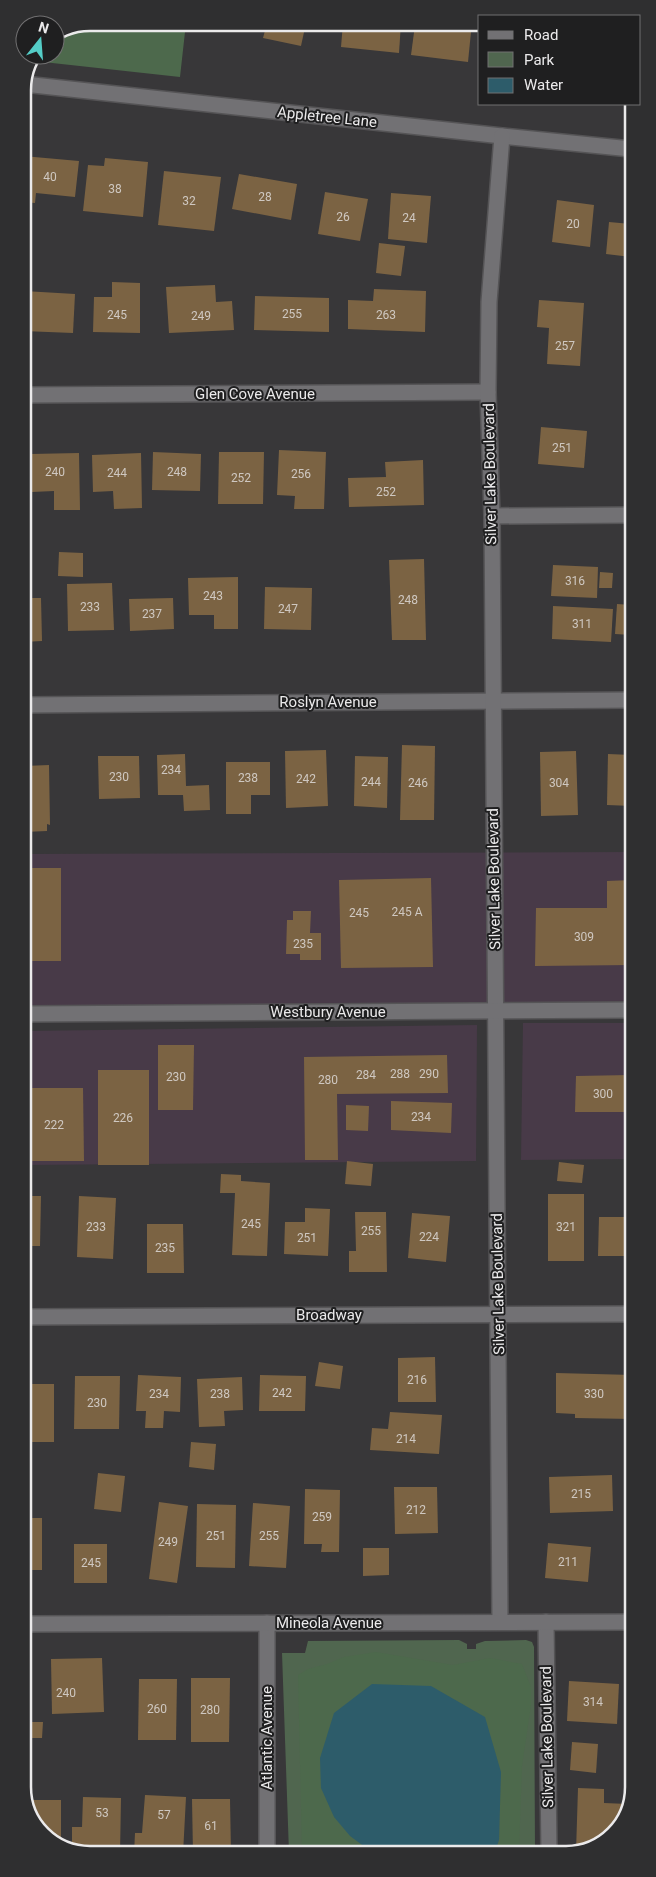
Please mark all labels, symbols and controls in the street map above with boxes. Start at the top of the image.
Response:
north arrow [15,15,65,65]
legend [478,15,641,105]
text: N [37,18,51,37]
text: Road [524,26,558,44]
text: Park [524,51,555,69]
text: Water [524,76,563,94]
street label: Appletree Lane [276,103,378,131]
house number: 40 [43,170,57,184]
house number: 38 [108,182,122,196]
house number: 28 [258,190,272,204]
house number: 32 [182,194,196,208]
house number: 26 [336,210,350,224]
house number: 24 [402,211,416,225]
house number: 20 [566,217,580,231]
house number: 255 [282,307,302,321]
house number: 245 [107,308,127,322]
house number: 263 [376,308,396,322]
house number: 249 [191,309,211,323]
house number: 257 [555,339,575,353]
street label: Glen Cove Avenue [195,385,315,403]
street label: Silver Lake Boulevard [480,403,500,545]
house number: 251 [552,441,572,455]
house number: 240 [45,465,65,479]
house number: 248 [167,465,187,479]
house number: 244 [107,466,127,480]
house number: 256 [291,467,311,481]
house number: 252 [231,471,251,485]
house number: 252 [376,485,396,499]
house number: 316 [565,574,585,588]
house number: 243 [203,589,223,603]
house number: 248 [398,593,418,607]
house number: 233 [80,600,100,614]
house number: 247 [278,602,298,616]
house number: 237 [142,607,162,621]
house number: 311 [572,617,592,631]
street label: Roslyn Avenue [279,693,377,711]
house number: 234 [161,763,181,777]
house number: 230 [109,770,129,784]
house number: 238 [238,771,258,785]
house number: 242 [296,772,316,786]
house number: 244 [361,775,381,789]
house number: 246 [408,776,428,790]
house number: 304 [549,776,569,790]
street label: Silver Lake Boulevard [484,808,504,950]
house number: 245 A [391,905,423,919]
house number: 245 [349,906,369,920]
house number: 309 [574,930,594,944]
house number: 235 [293,937,313,951]
street label: Westbury Avenue [270,1003,386,1021]
house number: 288 [390,1067,410,1081]
house number: 290 [419,1067,439,1081]
house number: 284 [356,1068,376,1082]
house number: 230 [166,1070,186,1084]
house number: 280 [318,1073,338,1087]
house number: 300 [593,1087,613,1101]
house number: 234 [411,1110,431,1124]
house number: 226 [113,1111,133,1125]
house number: 222 [44,1118,64,1132]
street label: Silver Lake Boulevard [488,1213,508,1355]
house number: 245 [241,1217,261,1231]
house number: 233 [86,1220,106,1234]
house number: 321 [556,1220,576,1234]
house number: 255 [361,1224,381,1238]
house number: 224 [419,1230,439,1244]
house number: 251 [297,1231,317,1245]
house number: 235 [155,1241,175,1255]
street label: Broadway [296,1306,362,1324]
house number: 216 [407,1373,427,1387]
house number: 242 [272,1386,292,1400]
house number: 234 [149,1387,169,1401]
house number: 238 [210,1387,230,1401]
house number: 330 [584,1387,604,1401]
house number: 230 [87,1396,107,1410]
house number: 214 [396,1432,416,1446]
house number: 215 [571,1487,591,1501]
house number: 212 [406,1503,426,1517]
house number: 259 [312,1510,332,1524]
house number: 251 [206,1529,226,1543]
house number: 255 [259,1529,279,1543]
house number: 249 [158,1535,178,1549]
house number: 211 [558,1555,578,1569]
house number: 245 [81,1556,101,1570]
street label: Mineola Avenue [276,1614,382,1632]
street label: Silver Lake Boulevard [537,1666,557,1808]
house number: 240 [56,1686,76,1700]
street label: Atlantic Avenue [258,1686,276,1790]
house number: 314 [583,1695,603,1709]
house number: 260 [147,1702,167,1716]
house number: 280 [200,1703,220,1717]
house number: 53 [95,1806,109,1820]
house number: 57 [157,1808,171,1822]
house number: 61 [204,1819,218,1833]

